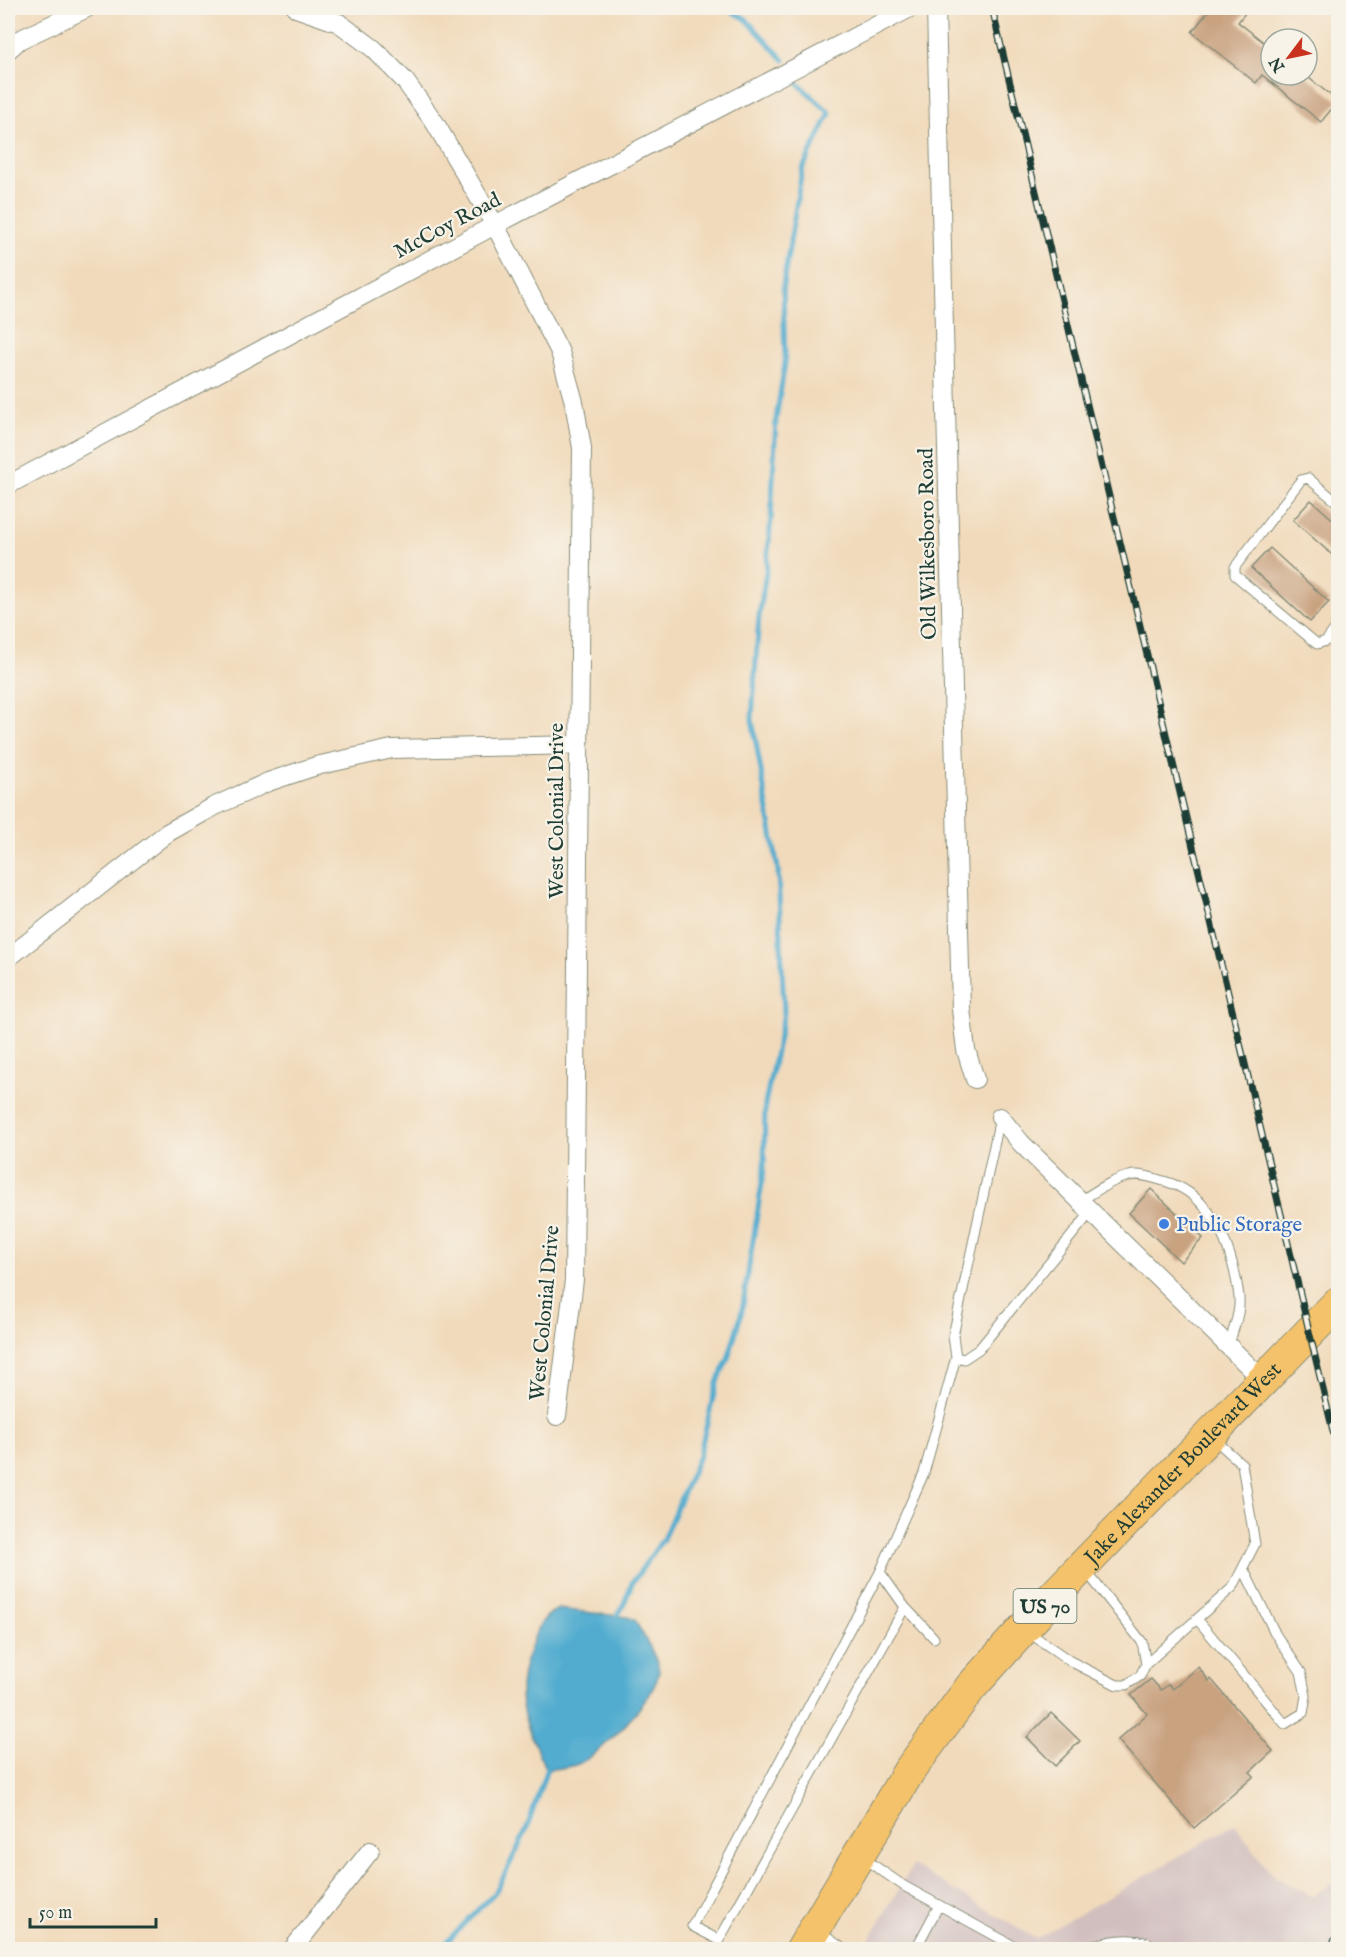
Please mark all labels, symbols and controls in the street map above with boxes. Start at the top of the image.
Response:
north arrow [1259,27,1319,87]
text: N [1266,53,1291,76]
street label: McCoy Road [390,187,506,266]
street label: Old Wilkesboro Road [913,447,944,640]
street label: West Colonial Drive [544,723,571,899]
place label: Public Storage [1176,1212,1302,1239]
marker: Public Storage [1157,1217,1171,1231]
street label: West Colonial Drive [524,1224,567,1402]
street label: Jake Alexander Boulevard West [1078,1357,1288,1573]
road number: US 70 [1014,1589,1076,1623]
scale bar [30,1891,156,1929]
text: 50 m [39,1902,72,1925]

